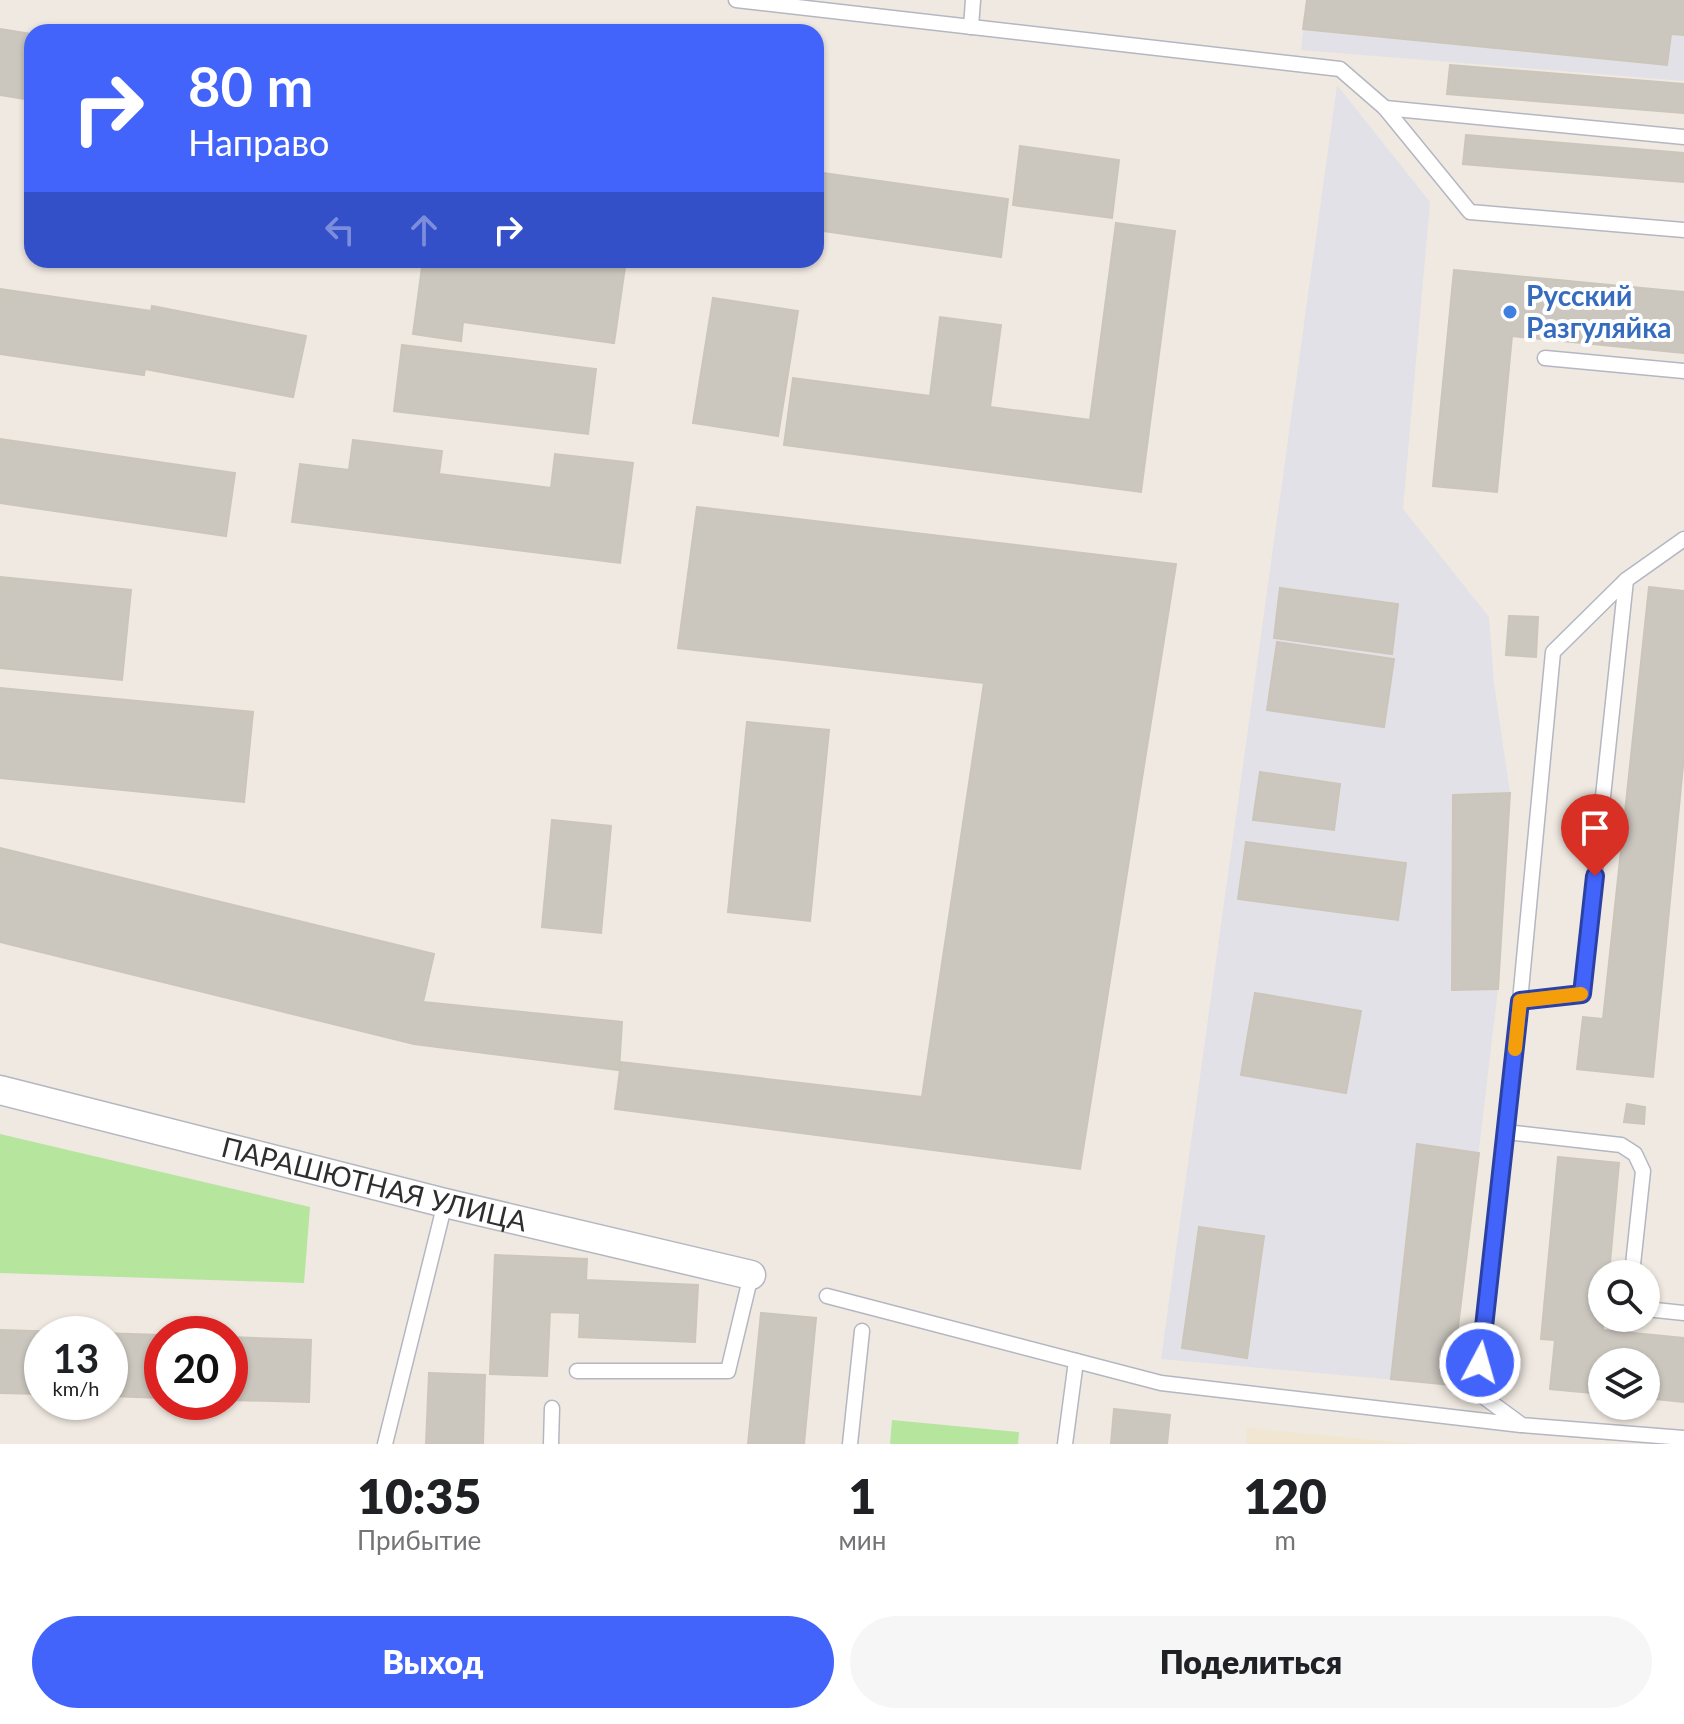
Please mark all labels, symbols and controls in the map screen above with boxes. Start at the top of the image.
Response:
text: 80 m [188,52,313,119]
icon: right [56,56,160,160]
text: Направо [188,120,329,164]
icon: left [318,208,362,252]
icon: ahead [402,208,446,252]
icon: right [486,208,530,252]
place label: Русский Разгуляйка [1526,278,1672,344]
marker: Русский Разгуляйка [1501,303,1519,321]
pin [1561,794,1629,876]
icon: arrive [1573,806,1617,850]
street label: ПАРАШЮТНАЯ УЛИЦА [218,1129,531,1238]
map controls [1588,1260,1660,1420]
button: search [1588,1260,1660,1332]
speed limit sign: 20 [144,1316,248,1420]
position arrow [1438,1321,1522,1405]
text: 13 [53,1334,99,1382]
button: layers [1588,1348,1660,1420]
text: km/h [53,1376,99,1400]
text: 10:35 [357,1467,481,1524]
text: 1 [848,1467,876,1524]
text: 120 [1243,1467,1327,1524]
text: Прибытие [357,1524,481,1556]
text: мин [838,1524,886,1556]
text: m [1274,1524,1296,1556]
button: Выход [32,1616,834,1708]
button: Поделиться [850,1616,1652,1708]

